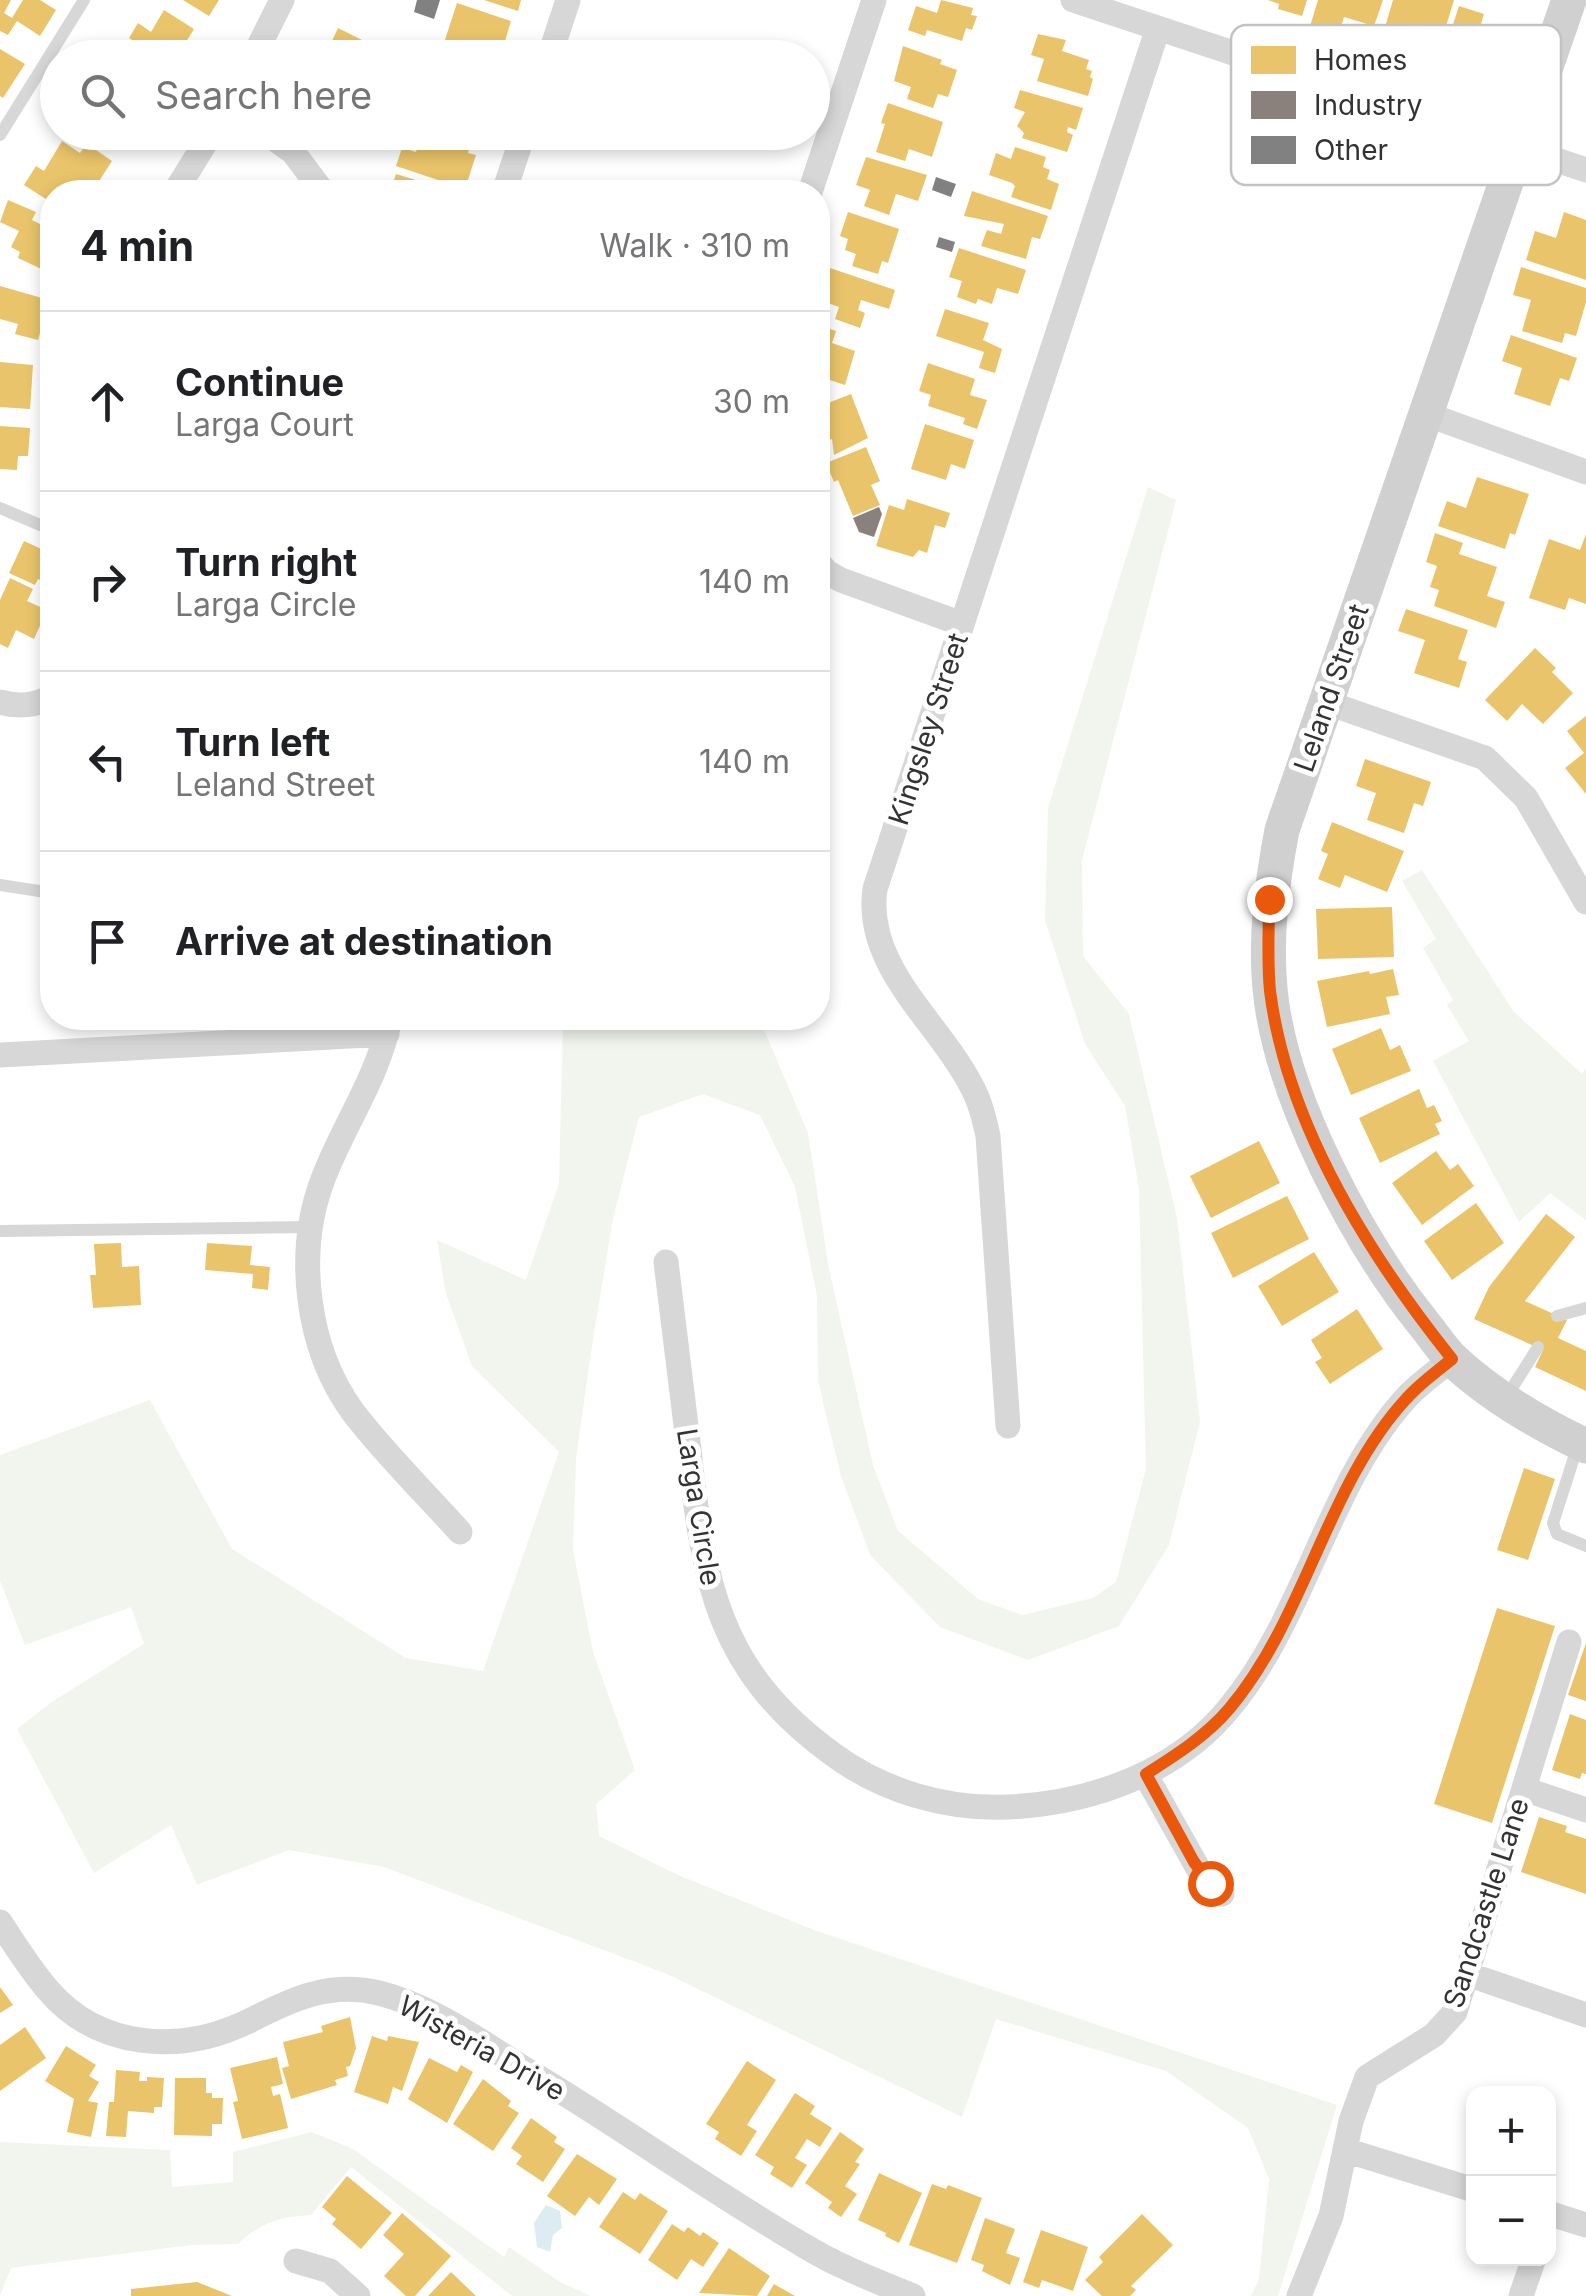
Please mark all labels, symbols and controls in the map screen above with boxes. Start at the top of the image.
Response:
legend [1231,25,1561,185]
search box [40,40,830,150]
text: Homes [1314,43,1407,77]
icon: search [75,68,130,123]
text: Search here [155,72,372,118]
text: Industry [1314,88,1422,122]
text: Other [1314,133,1388,167]
text: 4 min [80,220,194,271]
text: Walk · 310 m [600,226,790,265]
text: Continue [175,359,344,405]
icon: ahead [80,374,135,429]
text: 30 m [713,382,790,421]
text: Larga Court [175,405,354,444]
text: Turn right [175,539,357,585]
icon: right [80,554,135,609]
text: 140 m [699,562,790,601]
text: Larga Circle [175,585,357,624]
street label: Leland Street [1286,600,1376,776]
street label: Kingsley Street [881,629,975,829]
text: Turn left [175,719,330,765]
icon: left [80,734,135,789]
text: 140 m [699,742,790,781]
text: Leland Street [175,765,375,804]
route end [1247,877,1293,923]
icon: arrive [80,914,135,969]
text: Arrive at destination [175,918,553,964]
street label: Larga Circle [670,1426,728,1588]
street label: Sandcastle Lane [1436,1794,1536,2012]
route start [1188,1861,1234,1907]
street label: Wisteria Drive [393,1988,571,2108]
map controls [1466,2086,1556,2266]
button: + [1466,2086,1556,2176]
button: − [1466,2176,1556,2266]

